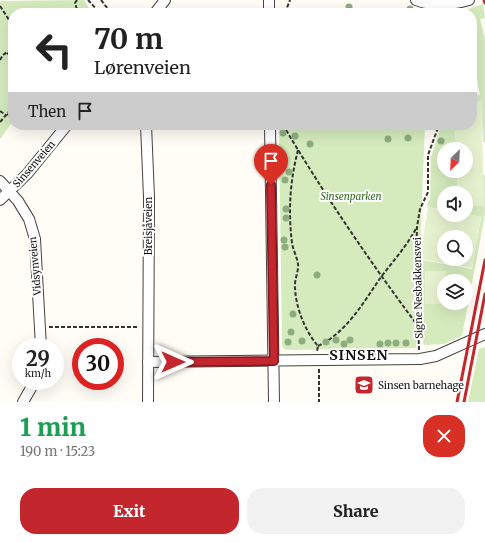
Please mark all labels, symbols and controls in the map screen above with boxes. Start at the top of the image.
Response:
text: 70 m [94,21,163,57]
icon: left [28,24,80,76]
text: Lørenveien [94,56,191,79]
icon: arrive [74,100,96,122]
text: Then [28,102,66,121]
street label: Sinsenveien [10,138,58,190]
north arrow [437,142,473,178]
map controls [437,142,473,310]
pin [254,144,288,185]
icon: arrive [260,150,282,172]
button: sound [437,186,473,222]
park label: Sinsenparken [320,190,382,203]
street label: Breisjåveien [142,197,155,255]
button: search [437,230,473,266]
street label: Vidsynveien [26,236,44,297]
street label: Signe Nesbakkensvei [411,237,425,339]
button: layers [437,274,473,310]
speed limit sign: 30 [72,338,124,390]
position arrow [152,341,194,383]
text: 29 [26,346,50,371]
district label: SINSEN [329,346,389,364]
text: km/h [25,367,51,380]
school or university icon: Sinsen barnehage [353,374,375,396]
place label: Sinsen barnehage [378,379,464,392]
text: 1 min [20,412,86,443]
button: close [423,415,465,457]
text: 190 m · 15:23 [20,443,95,460]
button: Exit [20,488,239,534]
button: Share [247,488,465,534]

